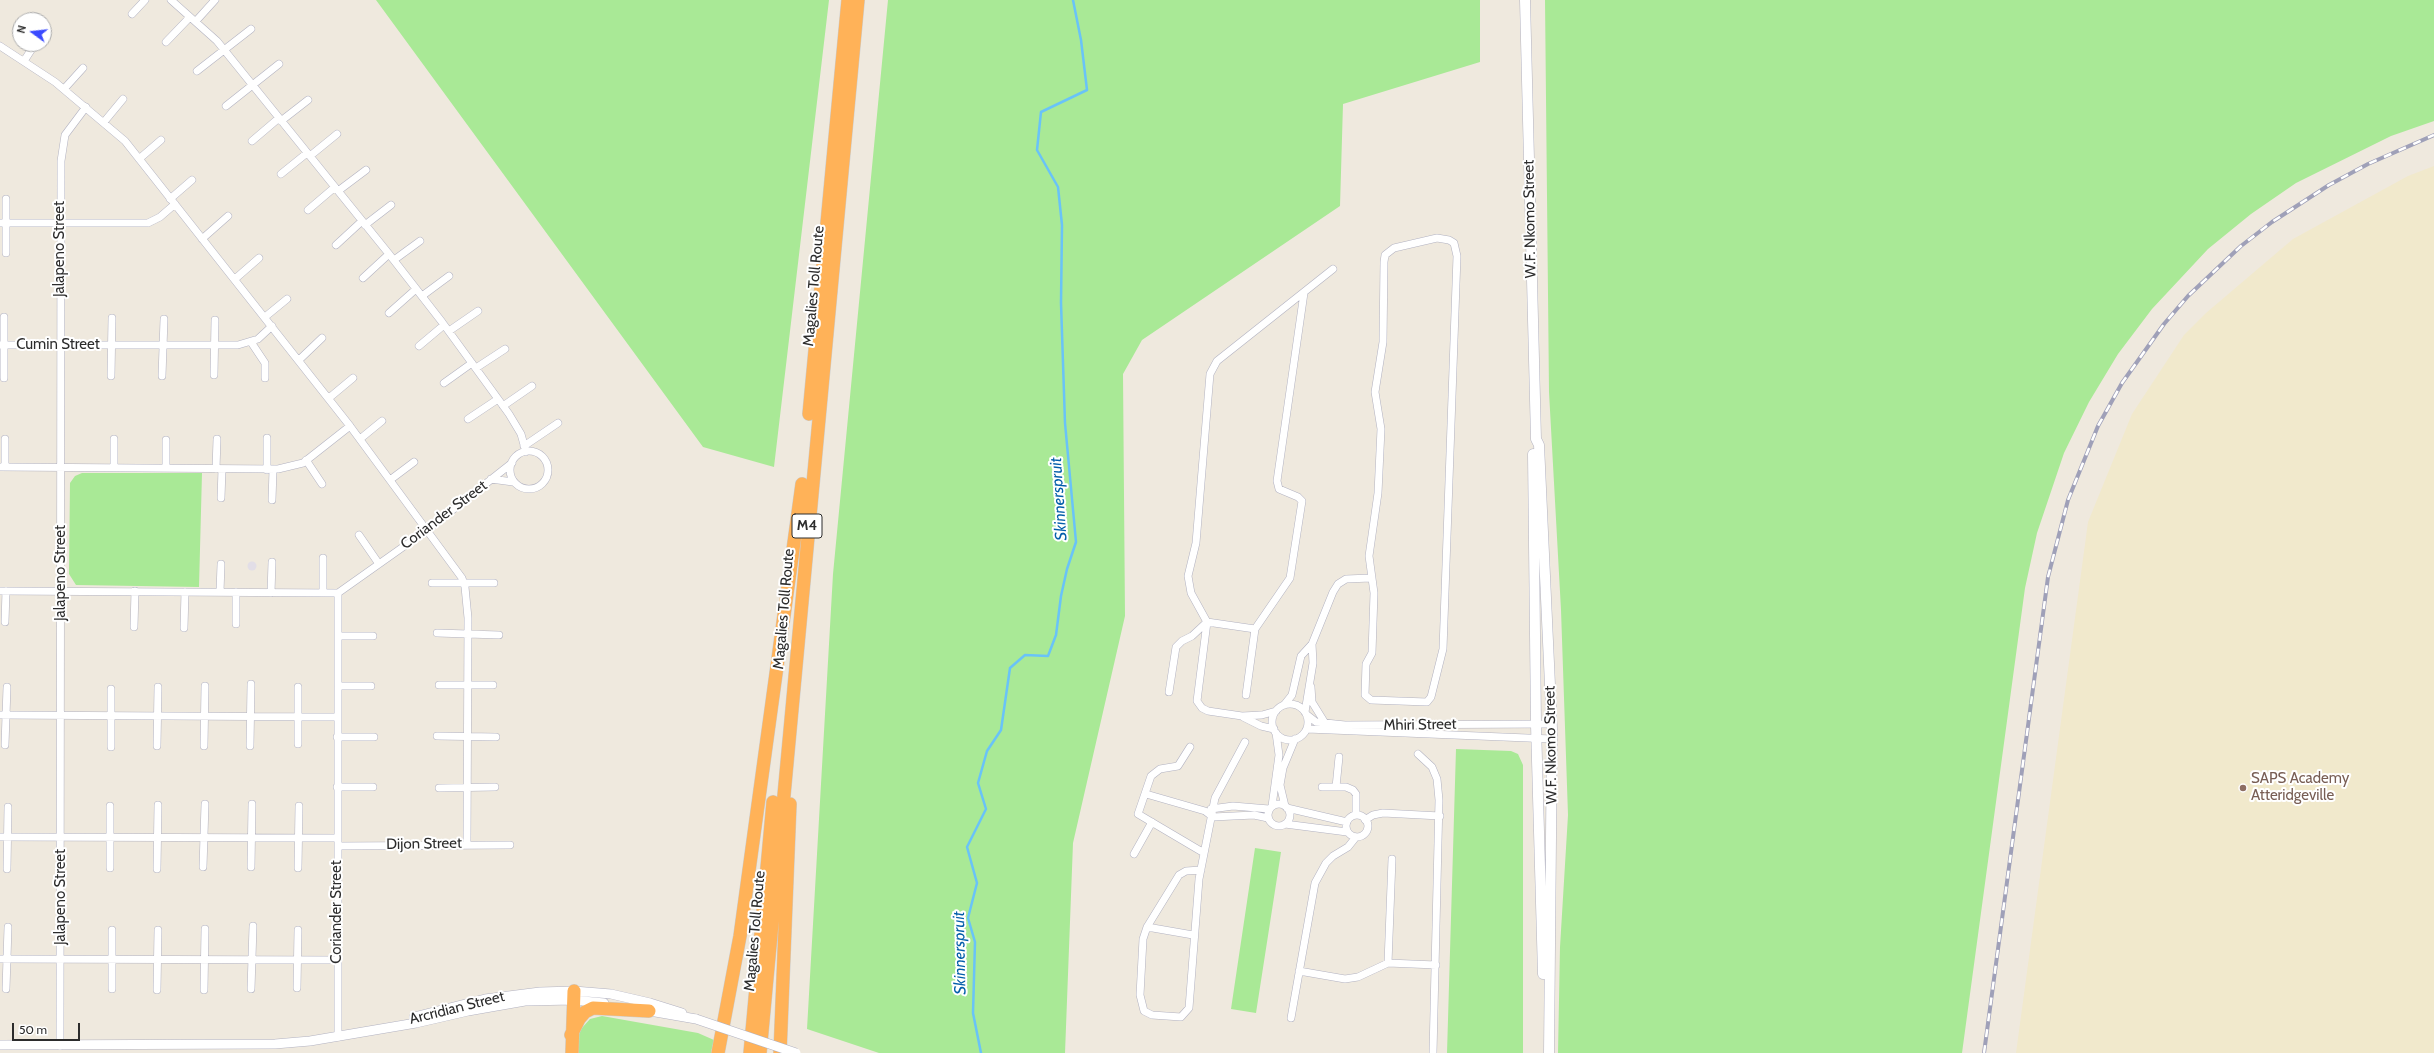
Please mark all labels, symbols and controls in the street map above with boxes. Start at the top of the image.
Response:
north arrow [12,12,52,52]
text: N [14,24,29,35]
street label: W.F. Nkomo Street [1520,160,1540,278]
street label: Jalapeno Street [51,201,69,297]
street label: Magalies Toll Route [800,225,828,347]
street label: Cumin Street [16,336,100,354]
water label: Skinnerspruit [1047,457,1071,541]
street label: Coriander Street [397,477,491,553]
road number: M4 [792,514,822,538]
street label: Jalapeno Street [52,525,70,621]
street label: Magalies Toll Route [770,548,798,670]
street label: W.F. Nkomo Street [1541,686,1561,804]
street label: Mhiri Street [1383,715,1457,735]
place label: SAPS Academy Atteridgeville [2251,770,2349,805]
marker: SAPS Academy Atteridgeville [2238,783,2248,793]
street label: Dijon Street [386,834,462,854]
street label: Jalapeno Street [52,849,70,945]
street label: Coriander Street [328,860,346,964]
street label: Magalies Toll Route [741,870,769,992]
water label: Skinnerspruit [950,911,970,995]
street label: Arcridian Street [408,987,506,1029]
scale bar [14,1015,82,1041]
text: 50 m [19,1022,47,1037]

